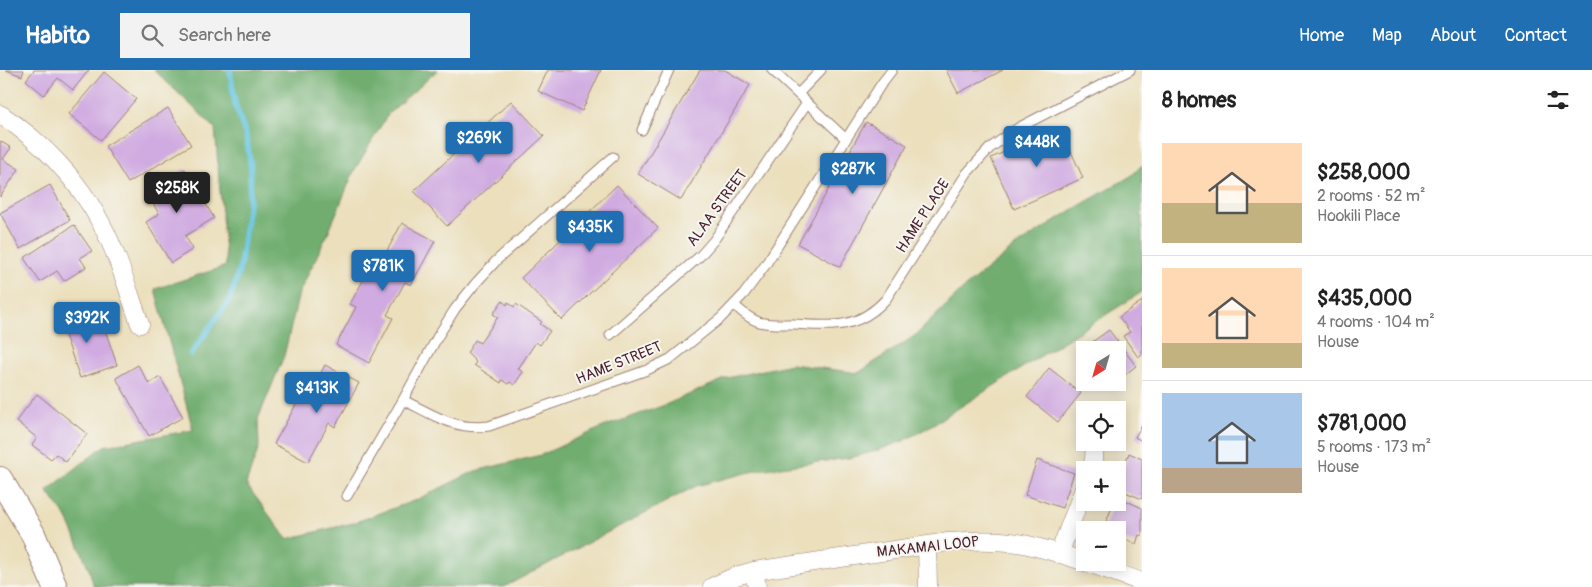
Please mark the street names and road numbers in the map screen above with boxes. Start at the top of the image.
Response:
street label: ALAA STREET [683,166,751,250]
street label: HAME PLACE [892,175,954,257]
street label: HAME STREET [573,337,665,389]
street label: MAKAMAI LOOP [876,532,980,562]

